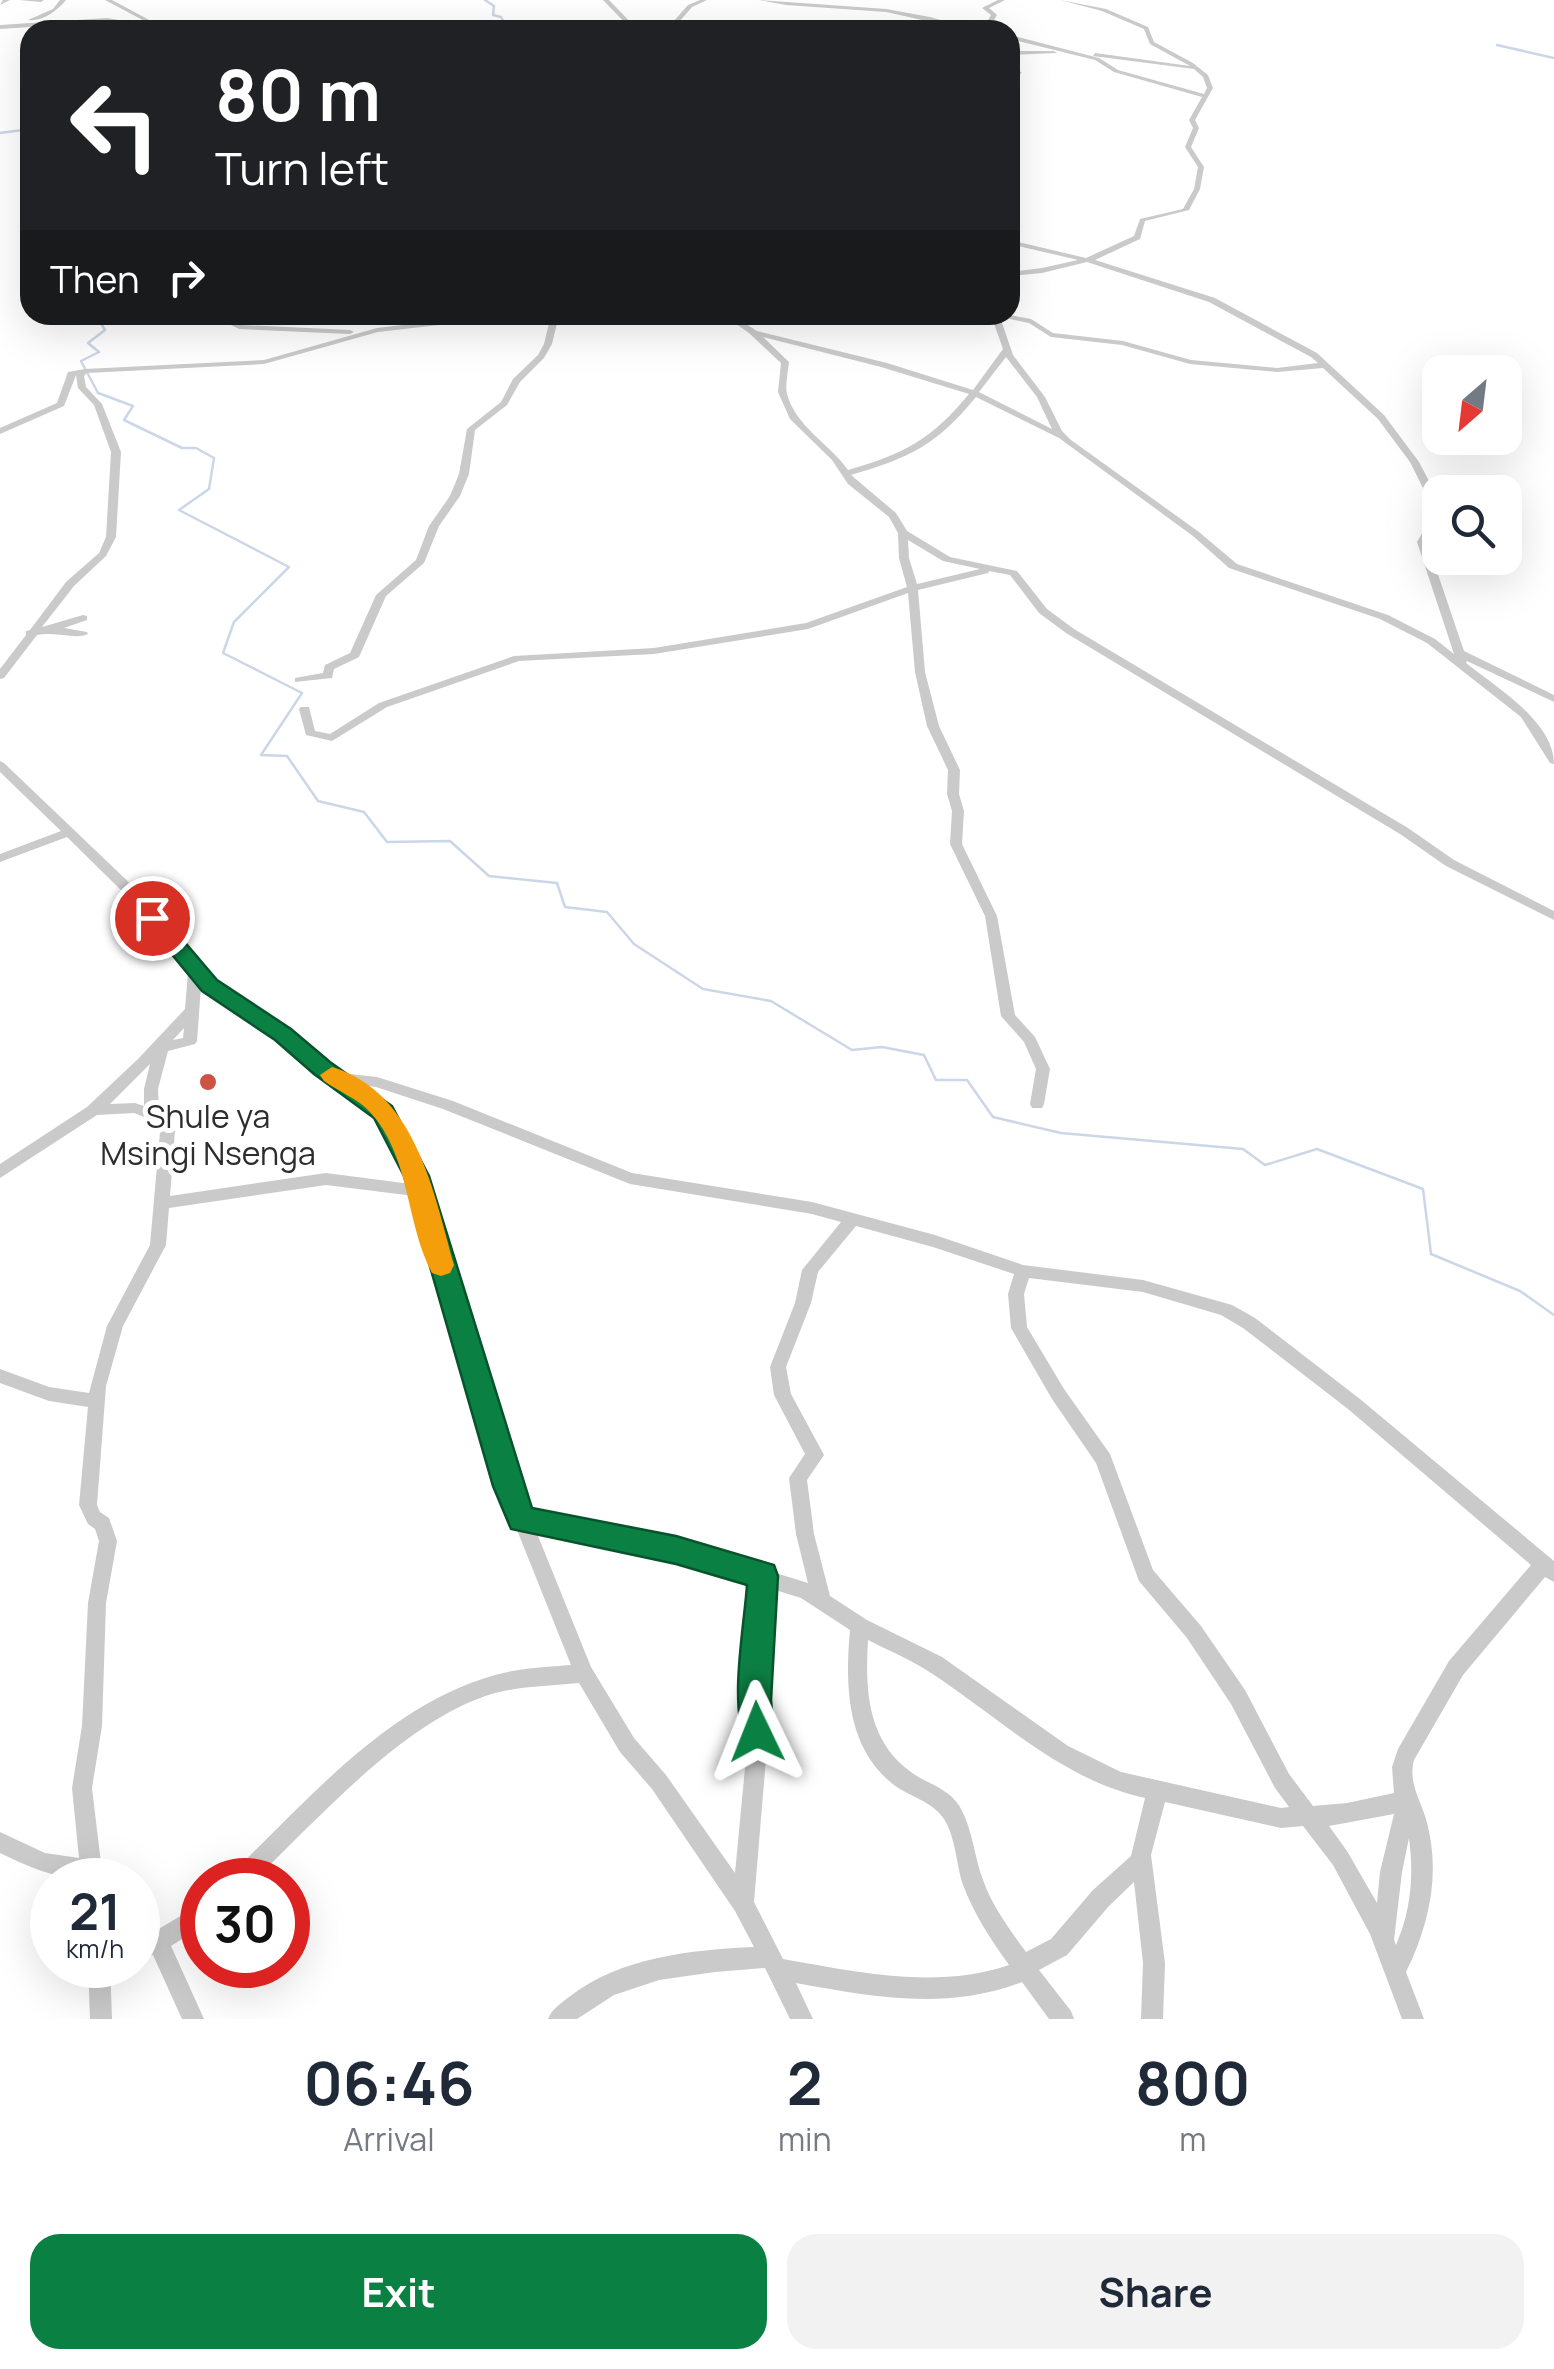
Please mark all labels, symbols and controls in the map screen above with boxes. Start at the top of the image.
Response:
text: 80 m [215,46,381,142]
icon: left [50,60,180,190]
text: Turn left [215,137,389,199]
icon: right [159,250,214,305]
text: Then [50,252,139,304]
north arrow [1422,355,1522,455]
map controls [1422,355,1522,575]
button: search [1422,475,1522,575]
pin [110,876,195,961]
icon: arrive [125,891,180,946]
marker: Shule ya Msingi Nsenga [197,1071,219,1093]
place label: Shule ya Msingi Nsenga [100,1094,316,1175]
position arrow [705,1680,809,1784]
speed limit sign: 30 [180,1858,310,1988]
text: 21 [69,1877,121,1945]
text: km/h [66,1931,124,1966]
text: 06:46 [303,2041,475,2123]
text: 2 [787,2041,823,2123]
text: 800 [1135,2041,1251,2123]
text: Arrival [343,2117,435,2161]
text: min [778,2117,832,2161]
text: m [1179,2117,1206,2161]
button: Exit [30,2234,767,2349]
button: Share [787,2234,1524,2349]

